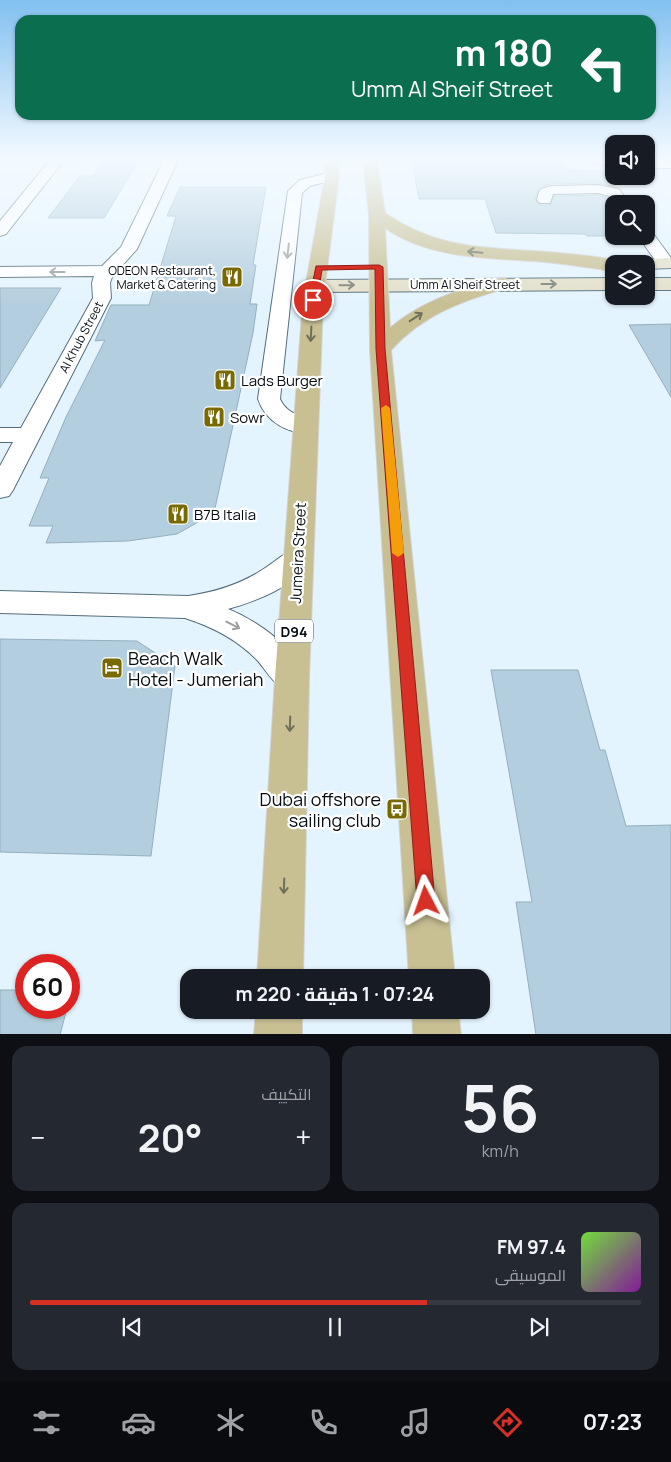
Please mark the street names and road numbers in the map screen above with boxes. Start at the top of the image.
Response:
street label: Umm Al Sheif Street [410,276,520,293]
street label: Al Khub Street [55,298,107,376]
street label: Jumeira Street [285,502,311,604]
road number: D94 [275,620,313,642]

